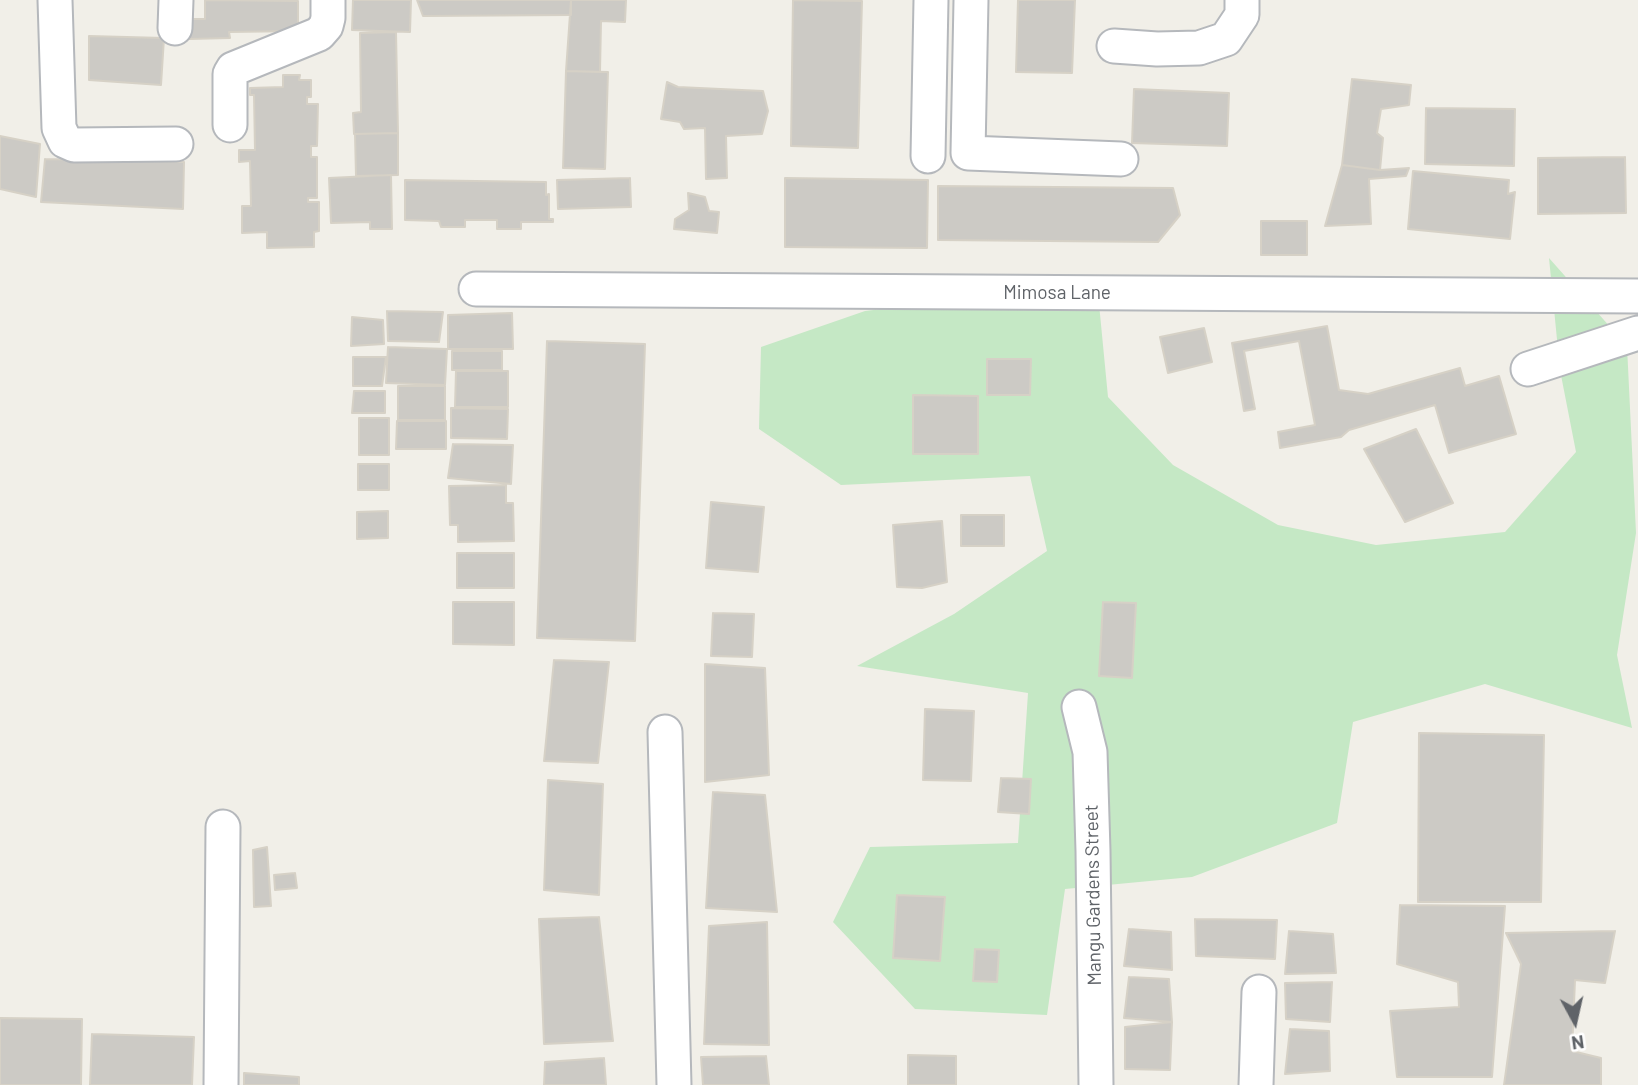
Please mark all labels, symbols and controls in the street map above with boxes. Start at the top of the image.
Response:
street label: Mimosa Lane [1003,282,1111,304]
street label: Mangu Gardens Street [1080,804,1106,986]
north arrow [1540,987,1610,1057]
text: N [1570,1031,1586,1056]

